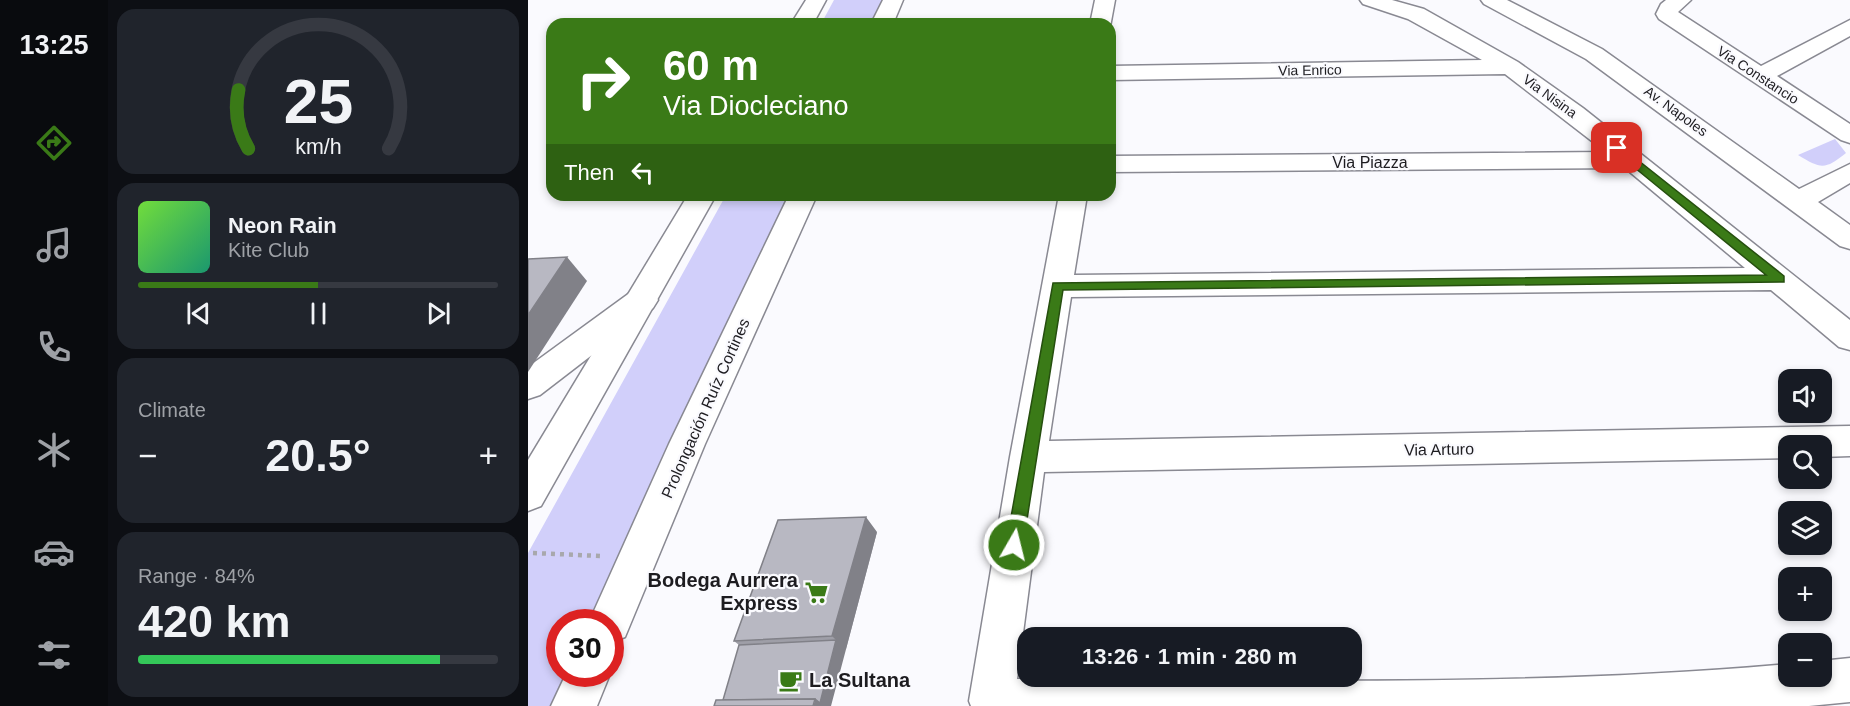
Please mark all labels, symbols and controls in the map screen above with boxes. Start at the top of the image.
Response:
text: 13:25 [19,30,89,60]
icon: right [564,42,642,120]
text: 60 m [663,42,759,89]
street label: Via Constancio [1714,43,1802,107]
street label: Via Enrico [1278,61,1342,79]
text: 25 [283,67,353,136]
street label: Via Nisina [1520,71,1580,121]
street label: Av. Napoles [1641,83,1711,139]
text: Via Diocleciano [663,91,849,121]
icon: directions [33,122,75,164]
pin [1591,122,1642,173]
icon: arrive [1600,131,1633,164]
text: km/h [295,135,341,159]
street label: Via Piazza [1332,154,1408,171]
icon: left [626,156,659,189]
text: Then [564,160,614,185]
text: Neon Rain [228,213,337,238]
icon: music [33,224,75,266]
text: Kite Club [228,239,309,261]
icon: previous [182,297,215,330]
icon: pause [302,297,335,330]
icon: next [422,297,455,330]
street label: Prolongación Ruíz Cortines [658,316,753,501]
icon: phone [33,326,75,368]
map controls [1778,369,1832,687]
button: sound [1778,369,1832,423]
text: Climate [138,399,206,421]
icon: climate [33,429,75,471]
text: 20.5° [265,430,371,481]
button: search [1778,435,1832,489]
text: − [138,437,157,474]
text: + [479,437,498,474]
street label: Via Arturo [1404,440,1474,459]
button: layers [1778,501,1832,555]
position arrow [982,513,1046,577]
icon: car [33,531,75,573]
text: Range · 84% [138,565,255,587]
button: + [1778,567,1832,621]
place label: Bodega Aurrera Express [648,569,799,614]
supermarket icon: Bodega Aurrera Express [803,579,829,605]
text: 420 km [138,596,291,647]
speed limit sign: 30 [546,609,624,687]
button: − [1778,633,1832,687]
icon: filters [33,634,75,676]
text: 13:26 · 1 min · 280 m [1082,644,1297,669]
cafe icon: La Sultana [778,667,804,693]
place label: La Sultana [809,669,911,691]

